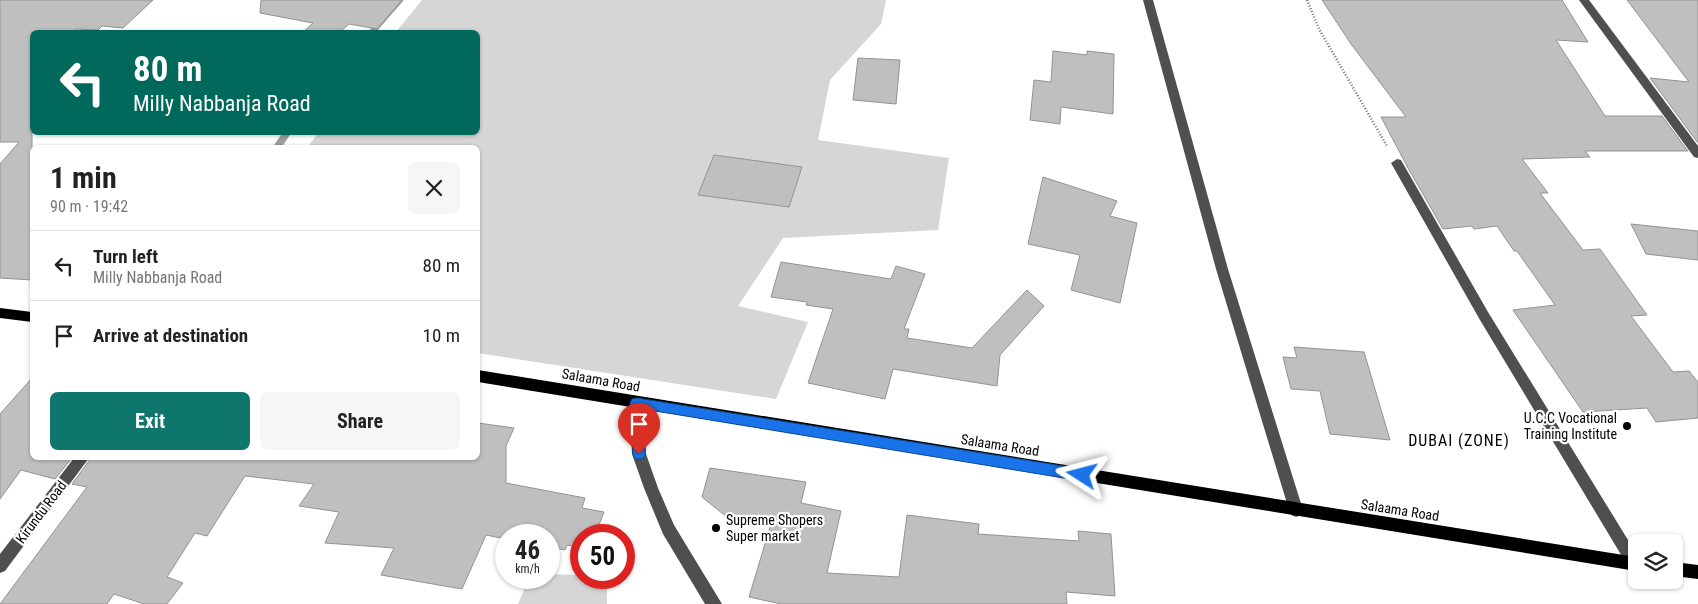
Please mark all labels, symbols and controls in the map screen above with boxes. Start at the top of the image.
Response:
text: 80 m [133,49,202,90]
icon: left [50,50,115,115]
text: Milly Nabbanja Road [133,91,311,116]
text: 1 min [50,160,117,195]
button: close [408,162,460,214]
text: 90 m · 19:42 [50,197,128,216]
text: Turn left [93,245,158,268]
icon: left [50,252,78,280]
text: 80 m [423,254,460,277]
text: Milly Nabbanja Road [93,268,222,287]
icon: arrive [50,322,78,350]
text: Arrive at destination [93,324,248,347]
text: 10 m [423,324,460,347]
street label: Salaama Road [561,365,641,395]
button: Exit [50,392,250,450]
button: Share [260,392,460,450]
pin [618,403,660,454]
icon: arrive [625,410,653,438]
place label: U.C.C Vocational Training Institute [1524,410,1617,442]
marker: U.C.C Vocational Training Institute [1621,420,1633,432]
street label: Salaama Road [960,431,1040,459]
district label: DUBAI (ZONE) [1408,431,1510,450]
position arrow [1055,448,1107,500]
street label: Kirundu Road [12,478,70,546]
street label: Salaama Road [1360,496,1440,524]
place label: Supreme Shopers Super market [726,512,823,544]
marker: Supreme Shopers Super market [710,522,722,534]
speed limit sign: 50 [570,524,635,589]
map controls [1628,534,1683,589]
button: layers [1628,534,1683,589]
text: 46 [515,536,540,565]
text: km/h [515,562,540,576]

